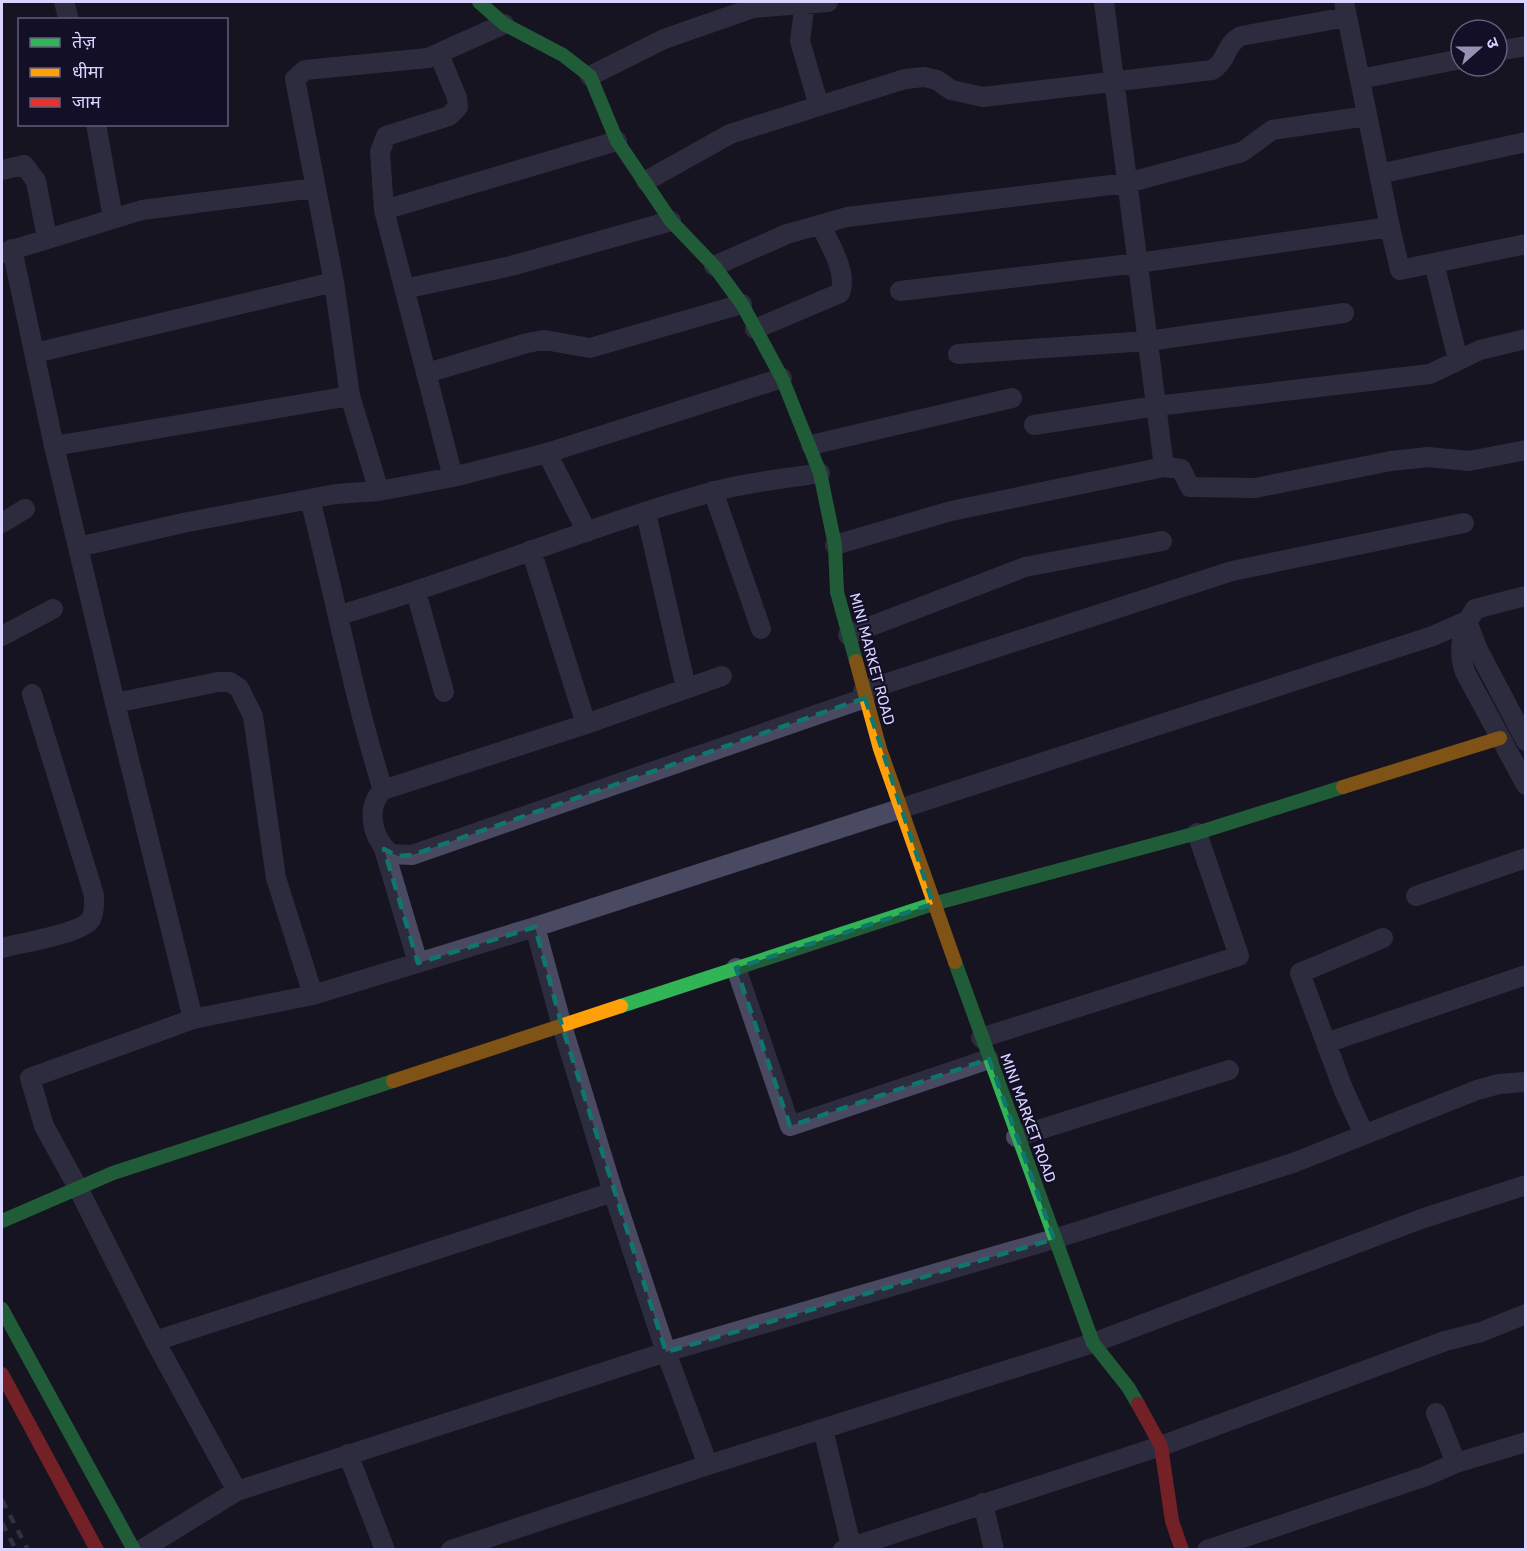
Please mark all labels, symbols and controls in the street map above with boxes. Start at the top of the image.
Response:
legend [18,18,228,126]
north arrow [1449,18,1509,78]
text: तेज़ [72,31,96,53]
text: उ [1482,35,1503,51]
text: धीमा [72,61,103,83]
text: जाम [72,91,102,113]
street label: MINI MARKET ROAD [846,591,898,727]
street label: MINI MARKET ROAD [996,1051,1060,1185]

